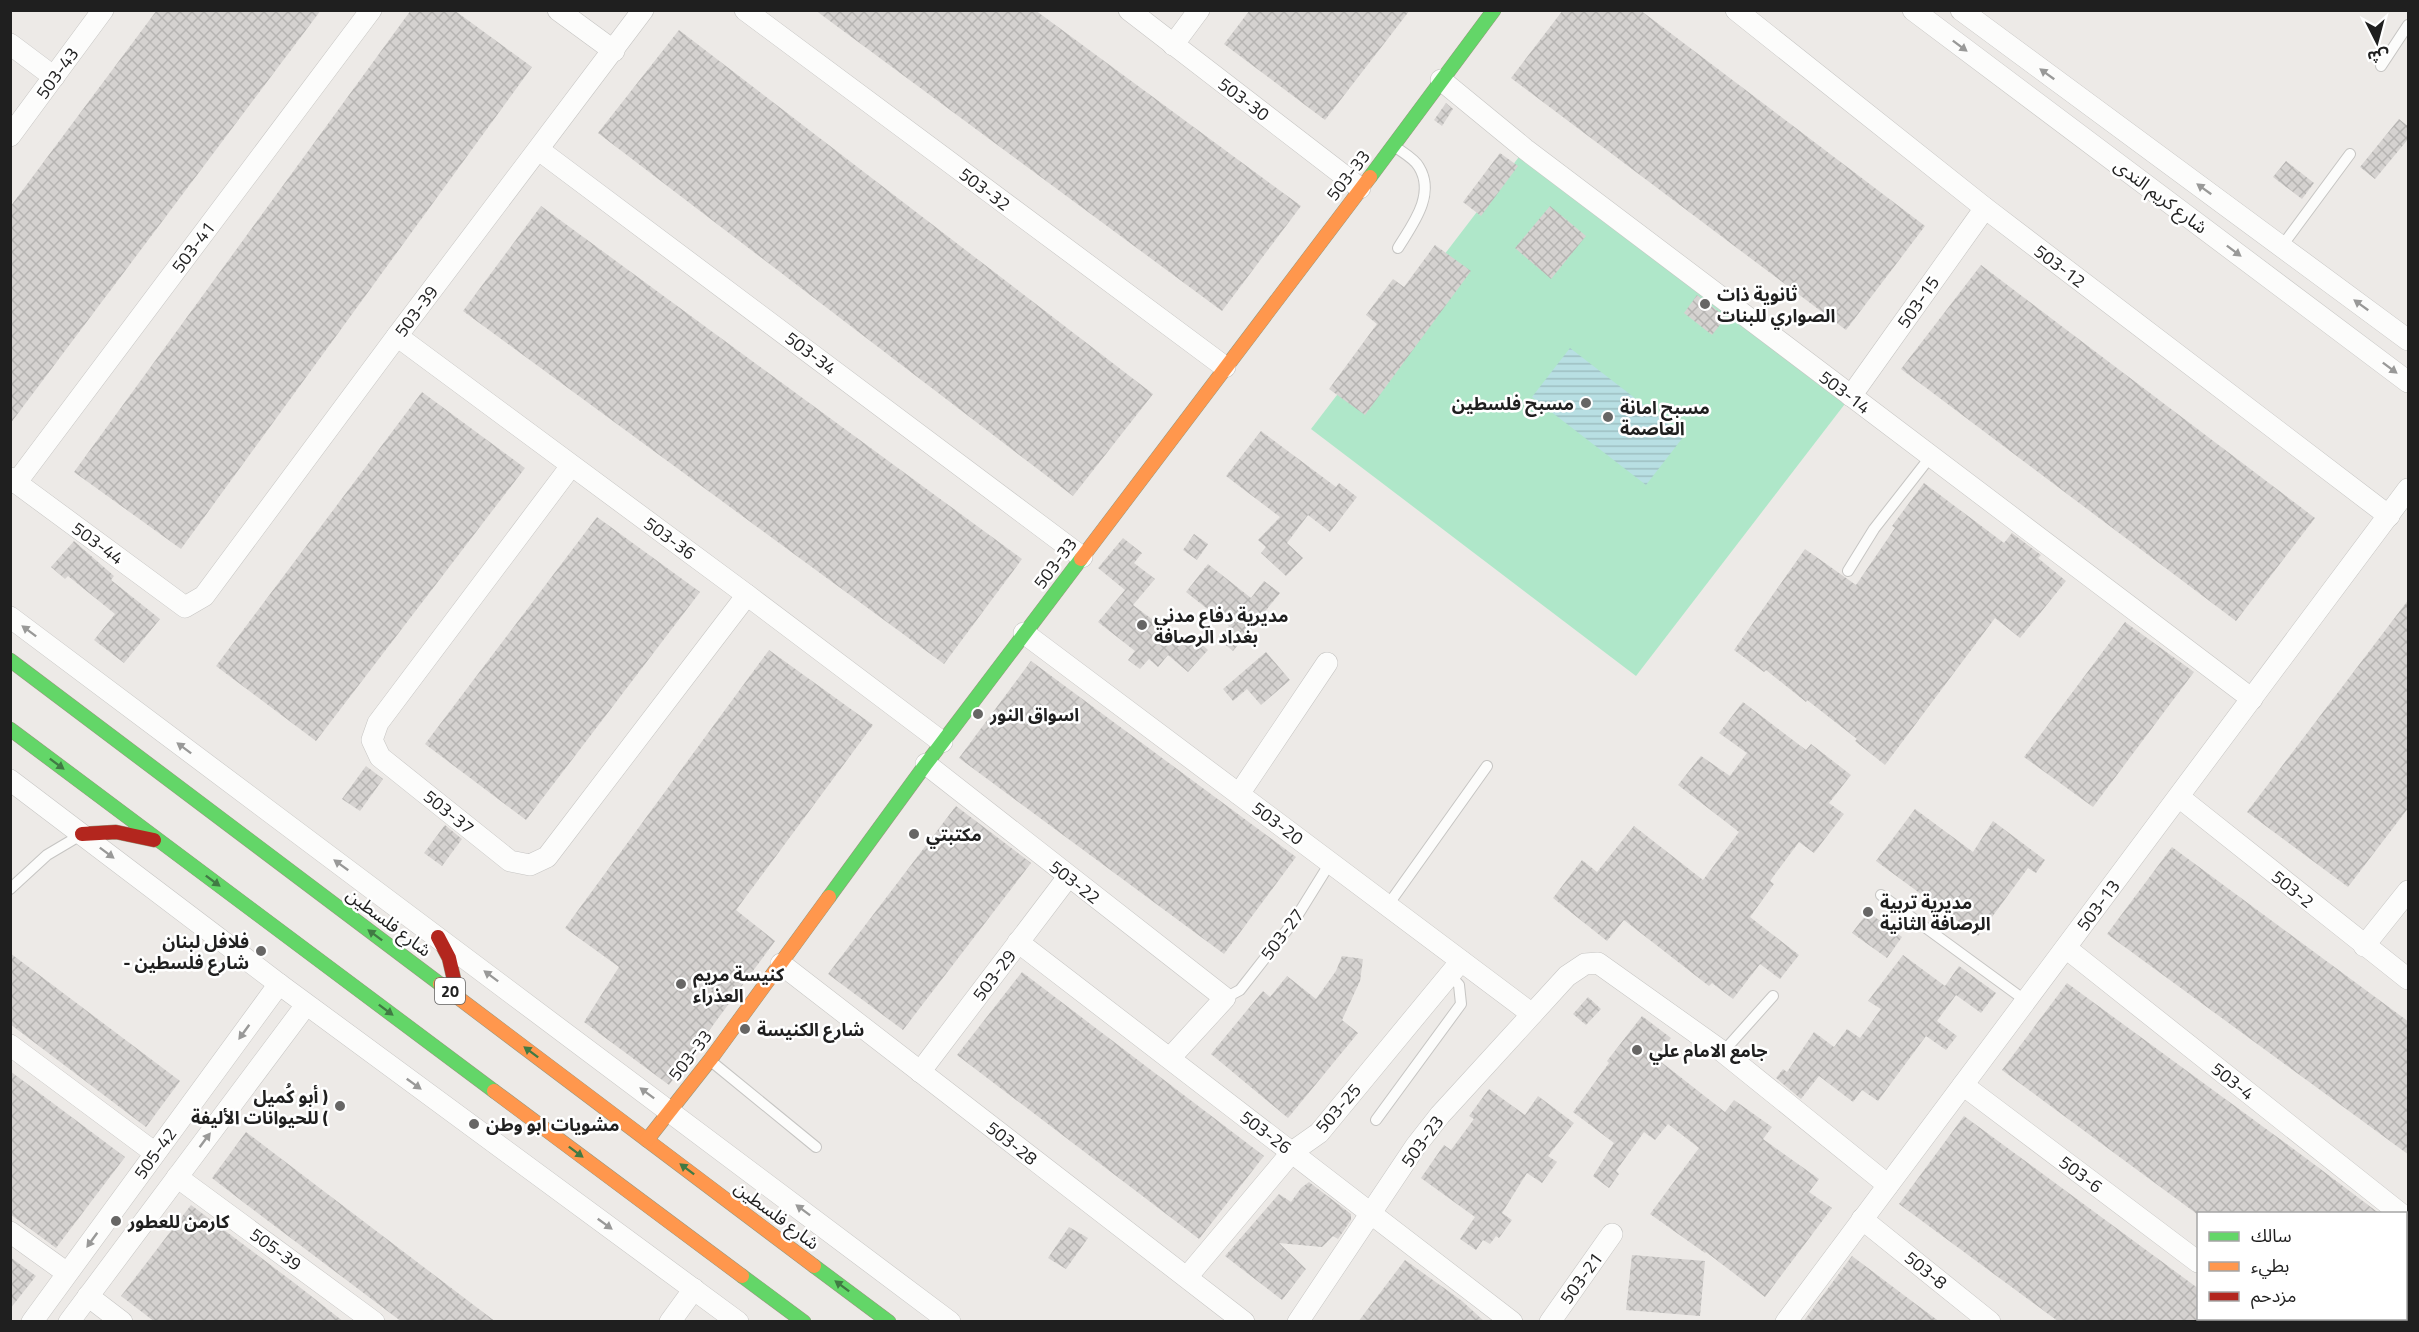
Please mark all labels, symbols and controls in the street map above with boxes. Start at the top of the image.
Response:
north arrow [2347,12,2407,72]
one-way arrow [1953,39,1968,51]
street label: 503-43 [29,41,85,105]
text: ش [2366,44,2391,70]
one-way arrow [2040,68,2056,80]
street label: 503-30 [1213,71,1275,127]
street label: 503-33 [1319,144,1377,206]
street label: شارع كريم الندى [2108,152,2213,241]
street label: 503-32 [954,161,1016,217]
one-way arrow [2197,184,2212,196]
street label: 503-41 [165,216,221,278]
street label: 503-12 [2029,238,2091,294]
one-way arrow [2225,245,2241,257]
street label: 503-15 [1890,270,1946,334]
street label: 503-39 [388,280,444,342]
place label: ثانوية ذات الصواري للبنات [1717,281,1835,330]
marker: ثانوية ذات الصواري للبنات [1698,297,1712,311]
one-way arrow [2354,299,2370,311]
street label: 503-34 [780,325,842,381]
one-way arrow [2381,362,2397,374]
street label: 503-14 [1814,364,1876,420]
place label: مسبح فلسطين [1452,390,1574,417]
place label: مسبح امانة العاصمة [1620,394,1710,442]
marker: مسبح فلسطين [1579,396,1593,410]
marker: مسبح امانة العاصمة [1601,410,1615,424]
street label: 503-36 [638,510,702,566]
street label: 503-44 [66,515,130,571]
street label: 503-33 [1027,532,1083,594]
place label: مديرية دفاع مدني بغداد الرصافة [1154,602,1288,650]
marker: مديرية دفاع مدني بغداد الرصافة [1135,618,1149,632]
one-way arrow [21,625,36,637]
place label: اسواق النور [989,701,1079,728]
marker: اسواق النور [971,707,985,721]
one-way arrow [177,742,193,754]
one-way arrow [50,758,65,770]
street label: 503-37 [418,783,480,841]
street label: 503-20 [1247,795,1309,851]
place label: مكتبتي [926,821,982,849]
marker: مكتبتي [907,827,921,841]
one-way arrow [99,847,115,860]
street label: 503-22 [1044,853,1106,911]
one-way arrow [333,859,348,871]
street label: 503-2 [2266,863,2320,915]
street label: 503-13 [2070,874,2126,936]
one-way arrow [205,875,221,887]
street label: شارع فلسطين [340,881,437,964]
place label: مديرية تربية الرصافة الثانية [1880,889,1991,937]
street label: 503-27 [1254,903,1310,965]
marker: مديرية تربية الرصافة الثانية [1861,905,1875,919]
place label: فلافل لبنان - شارع فلسطين [123,928,249,976]
one-way arrow [367,928,383,941]
marker: فلافل لبنان - شارع فلسطين [254,944,268,958]
street label: 503-29 [966,944,1022,1006]
place label: كنيسة مريم العذراء [693,961,785,1009]
one-way arrow [483,970,499,982]
marker: كنيسة مريم العذراء [674,977,688,991]
road number: 20 [435,978,465,1004]
one-way arrow [379,1004,394,1016]
place label: شارع الكنيسة [757,1016,864,1043]
marker: شارع الكنيسة [738,1022,752,1036]
one-way arrow [238,1023,250,1039]
street label: 503-33 [661,1024,719,1086]
place label: جامع الامام علي [1649,1037,1768,1065]
marker: جامع الامام علي [1630,1043,1644,1057]
one-way arrow [523,1046,539,1058]
street label: 503-4 [2206,1056,2260,1106]
street label: 503-25 [1309,1077,1367,1139]
one-way arrow [406,1078,422,1090]
place label: أبو كُميل ) للحيوانات الأليفة ( [191,1083,328,1131]
one-way arrow [640,1087,656,1099]
marker: أبو كُميل ) للحيوانات الأليفة ( [333,1099,347,1113]
street label: 503-26 [1235,1104,1297,1160]
street label: 503-23 [1394,1109,1450,1173]
place label: مشويات ابو وطن [486,1111,620,1138]
street label: 503-28 [981,1114,1043,1172]
marker: مشويات ابو وطن [467,1117,481,1131]
street label: 505-42 [127,1121,183,1185]
one-way arrow [199,1133,211,1149]
one-way arrow [568,1146,584,1158]
street label: 503-6 [2054,1149,2108,1199]
one-way arrow [679,1164,694,1176]
street label: شارع فلسطين [728,1174,825,1257]
one-way arrow [795,1205,810,1217]
place label: كارمن للعطور [127,1208,230,1235]
legend [2197,1212,2407,1320]
marker: كارمن للعطور [109,1214,123,1228]
one-way arrow [597,1218,613,1230]
street label: 505-39 [244,1221,308,1277]
text: سالك [2251,1222,2292,1249]
one-way arrow [86,1231,98,1247]
street label: 503-8 [1899,1244,1953,1296]
street label: 503-21 [1553,1246,1609,1310]
text: بطيء [2251,1252,2289,1279]
one-way arrow [835,1281,850,1293]
text: مزدحم [2251,1282,2296,1309]

